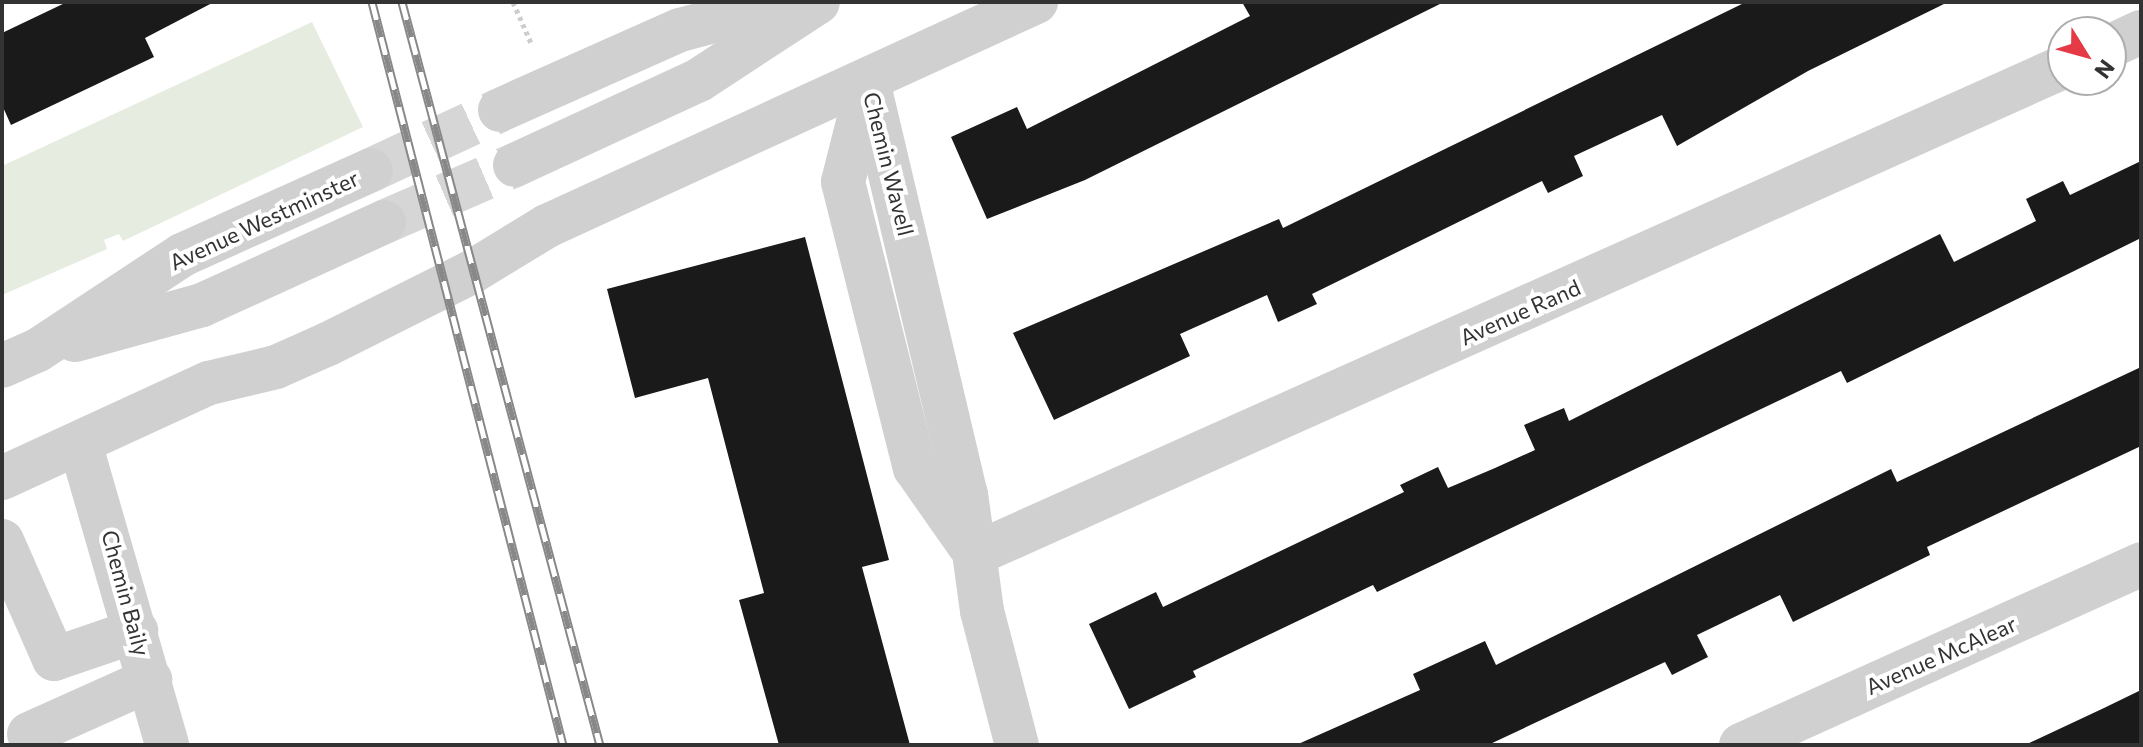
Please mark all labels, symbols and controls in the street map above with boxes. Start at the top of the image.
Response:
north arrow [2047,16,2127,96]
text: N [2089,55,2121,84]
street label: Chemin Wavell [858,89,920,239]
street label: Avenue Westminster [165,165,363,275]
street label: Avenue Rand [1456,274,1584,350]
street label: Chemin Baily [97,527,155,659]
street label: Avenue McAlear [1862,610,2020,700]

